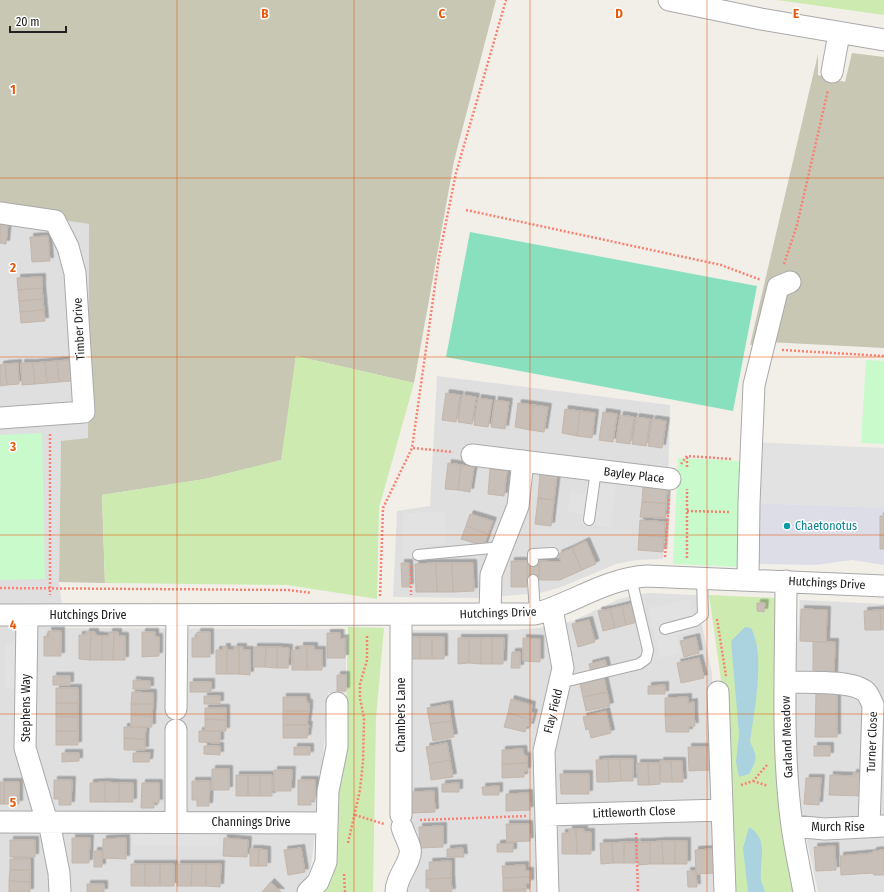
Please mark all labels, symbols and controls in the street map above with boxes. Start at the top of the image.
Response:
text: B [261,6,269,21]
text: C [439,6,446,21]
text: D [615,6,623,21]
text: E [793,6,799,21]
scale bar [10,8,66,34]
text: 20 m [16,15,40,29]
text: 1 [10,82,16,97]
text: 2 [9,260,16,275]
street label: Timber Drive [70,297,88,361]
text: 3 [9,439,16,454]
street label: Bayley Place [603,464,665,486]
place label: Chaetonotus [795,519,857,533]
marker: Chaetonotus [782,521,792,531]
street label: Hutchings Drive [788,574,866,592]
street label: Hutchings Drive [459,605,537,621]
street label: Hutchings Drive [49,608,127,622]
text: 4 [10,617,17,632]
street label: Stephens Way [19,673,33,742]
street label: Chambers Lane [394,677,408,753]
street label: Flay Field [541,687,565,735]
street label: Garland Meadow [779,695,795,778]
street label: Turner Close [864,711,880,773]
text: 5 [10,795,16,810]
street label: Littleworth Close [592,804,676,820]
street label: Channings Drive [211,815,291,829]
street label: Murch Rise [811,820,865,834]

